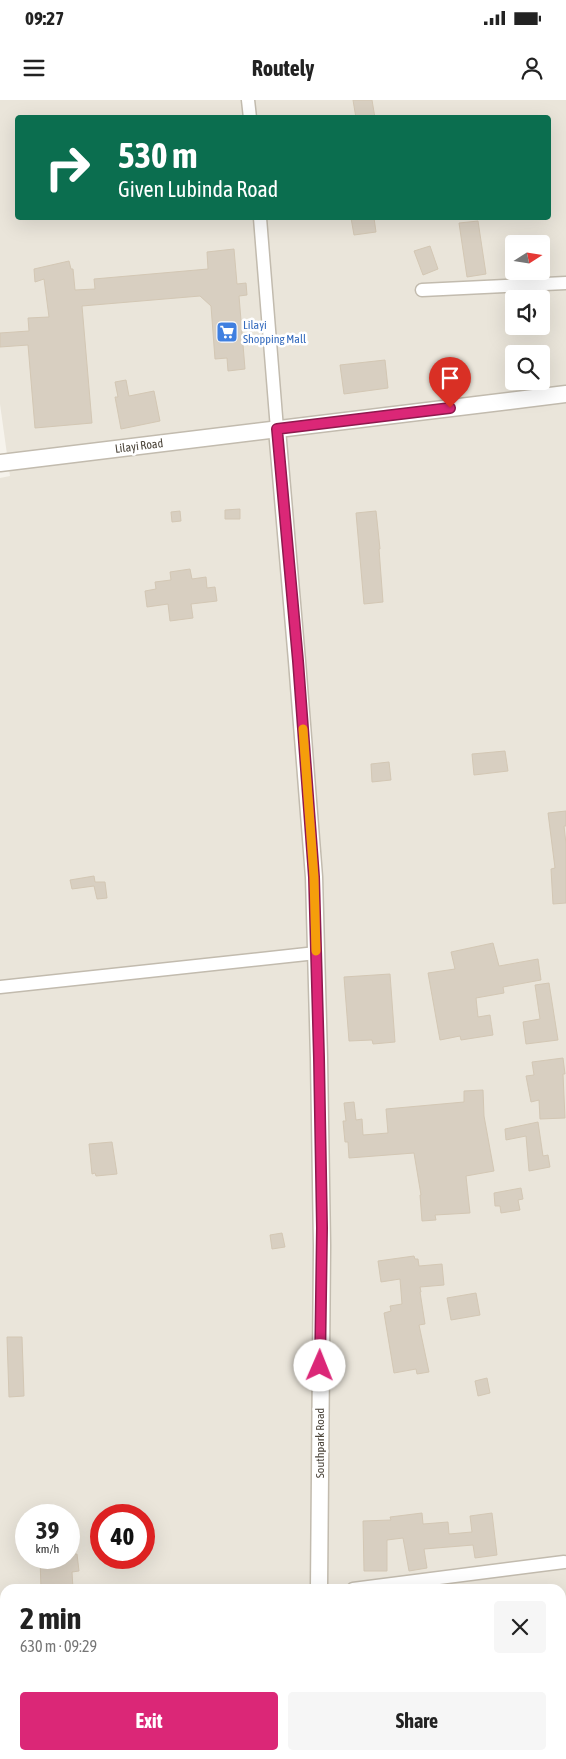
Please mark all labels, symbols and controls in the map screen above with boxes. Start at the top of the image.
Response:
text: 09:27 [25,7,64,29]
icon: menu [20,54,48,82]
icon: person [518,54,546,82]
text: Routely [252,55,314,81]
icon: right [35,135,100,200]
text: 530 m [118,135,197,175]
text: Given Lubinda Road [118,176,278,202]
north arrow [505,235,550,280]
map controls [505,235,550,390]
button: sound [505,290,550,335]
place label: Lilayi Shopping Mall [243,318,307,346]
supermarket icon: Lilayi Shopping Mall [215,320,239,344]
button: search [505,345,550,390]
pin [429,357,471,408]
icon: arrive [436,364,464,392]
street label: Lilayi Road [114,436,164,456]
position arrow [293,1339,345,1391]
street label: Southpark Road [313,1408,327,1478]
speed limit sign: 40 [90,1504,155,1569]
text: 39 [36,1516,59,1544]
text: km/h [36,1542,59,1556]
text: 2 min [20,1601,81,1635]
button: close [494,1601,546,1653]
text: 630 m · 09:29 [20,1637,97,1655]
button: Exit [20,1692,278,1750]
button: Share [288,1692,546,1750]

